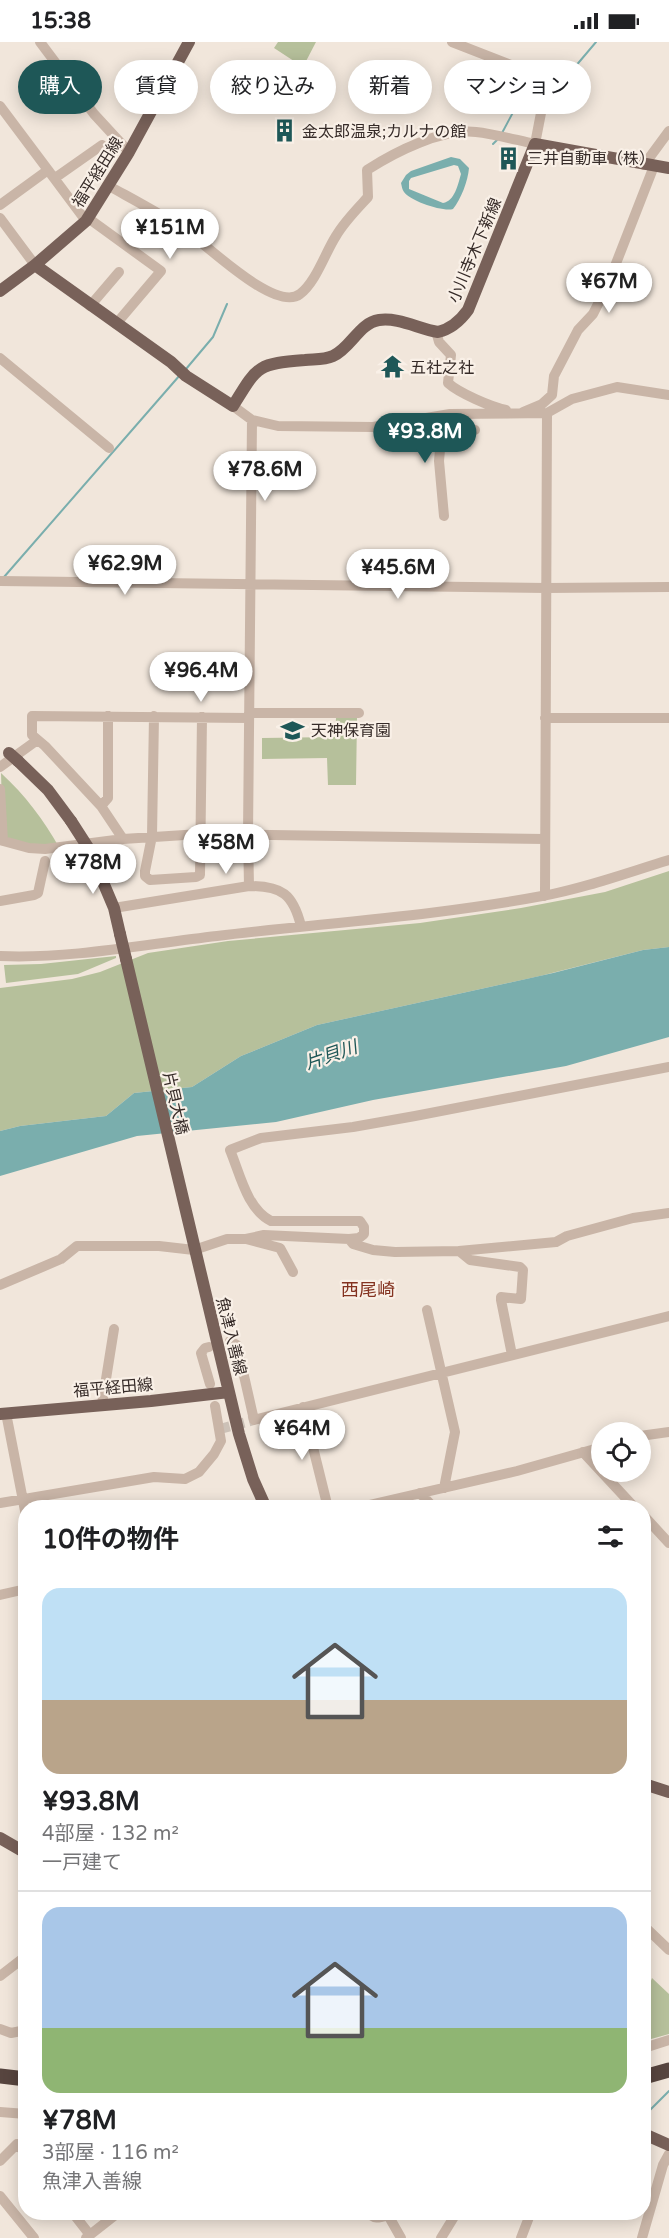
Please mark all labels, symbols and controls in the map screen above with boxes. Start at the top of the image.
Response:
text: 15:38 [30,8,91,34]
chip: 購入 [18,60,102,114]
chip: 賃貸 [114,60,198,114]
chip: 絞り込み [210,60,336,114]
chip: 新着 [348,60,432,114]
chip: マンション [444,60,591,114]
building icon: 金太郎温泉;カルナの館 [271,118,297,144]
place label: 金太郎温泉;カルナの館 [302,122,466,142]
street label: 福平経田線 [68,133,128,212]
building icon: 三井自動車（株） [496,145,522,171]
place label: 三井自動車（株） [527,149,655,169]
street label: 小川寺木下新線 [444,195,506,306]
pin: ¥151M [128,209,212,260]
text: ¥151M [135,216,205,240]
pin: ¥67M [573,263,645,314]
text: ¥67M [580,270,638,294]
temple icon: 五社之社 [379,354,405,380]
place label: 五社之社 [410,358,474,378]
pin: ¥93.8M [376,413,474,464]
text: ¥93.8M [387,420,463,444]
pin: ¥78.6M [216,451,314,502]
text: ¥78.6M [227,458,303,482]
pin: ¥62.9M [76,545,174,596]
pin: ¥45.6M [349,549,447,600]
text: ¥62.9M [87,552,163,576]
text: ¥45.6M [360,556,436,580]
pin: ¥96.4M [152,652,250,703]
text: ¥96.4M [164,659,238,683]
school or university icon: 天神保育園 [280,717,306,743]
place label: 天神保育園 [311,721,391,741]
pin: ¥58M [190,824,262,875]
text: ¥58M [197,831,255,855]
pin: ¥78M [57,844,129,895]
text: ¥78M [64,851,122,875]
water label: 片貝川 [302,1035,362,1074]
street label: 片貝大橋 [158,1070,192,1137]
district label: 西尾崎 [341,1279,395,1301]
street label: 魚津入善線 [212,1295,250,1377]
street label: 福平経田線 [72,1375,154,1401]
pin: ¥64M [266,1410,338,1461]
text: ¥64M [273,1417,331,1441]
map controls [591,1422,651,1482]
button: locate [591,1422,651,1482]
icon: filters [594,1520,627,1553]
text: 10件の物件 [42,1524,179,1555]
icon: home [281,1627,389,1735]
text: ¥93.8M [42,1786,140,1817]
text: 4部屋 · 132 m² [42,1822,179,1846]
text: 一戸建て [42,1851,122,1875]
icon: home [281,1946,389,2054]
text: ¥78M [42,2105,117,2136]
text: 3部屋 · 116 m² [42,2141,179,2165]
text: 魚津入善線 [42,2170,142,2194]

